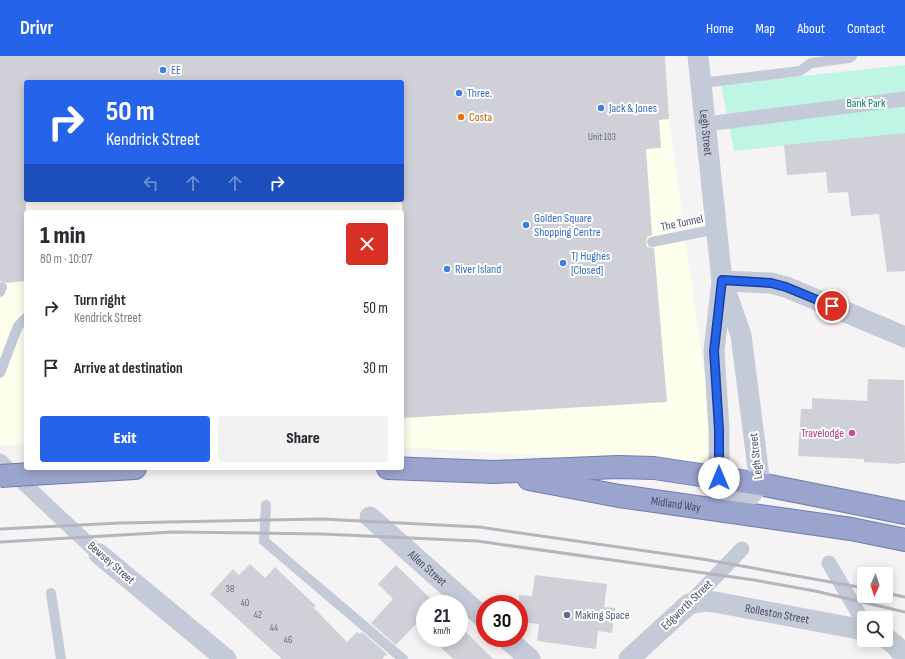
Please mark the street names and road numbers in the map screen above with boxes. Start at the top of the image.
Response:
street label: Legh Street [696,109,716,157]
street label: The Tunnel [659,211,705,235]
street label: Legh Street [746,432,766,480]
street label: Midland Way [650,493,702,515]
street label: Bewsey Street [84,538,138,588]
street label: Allen Street [404,546,450,590]
street label: Edgworth Street [658,577,716,633]
street label: Rolleston Street [744,600,811,627]

